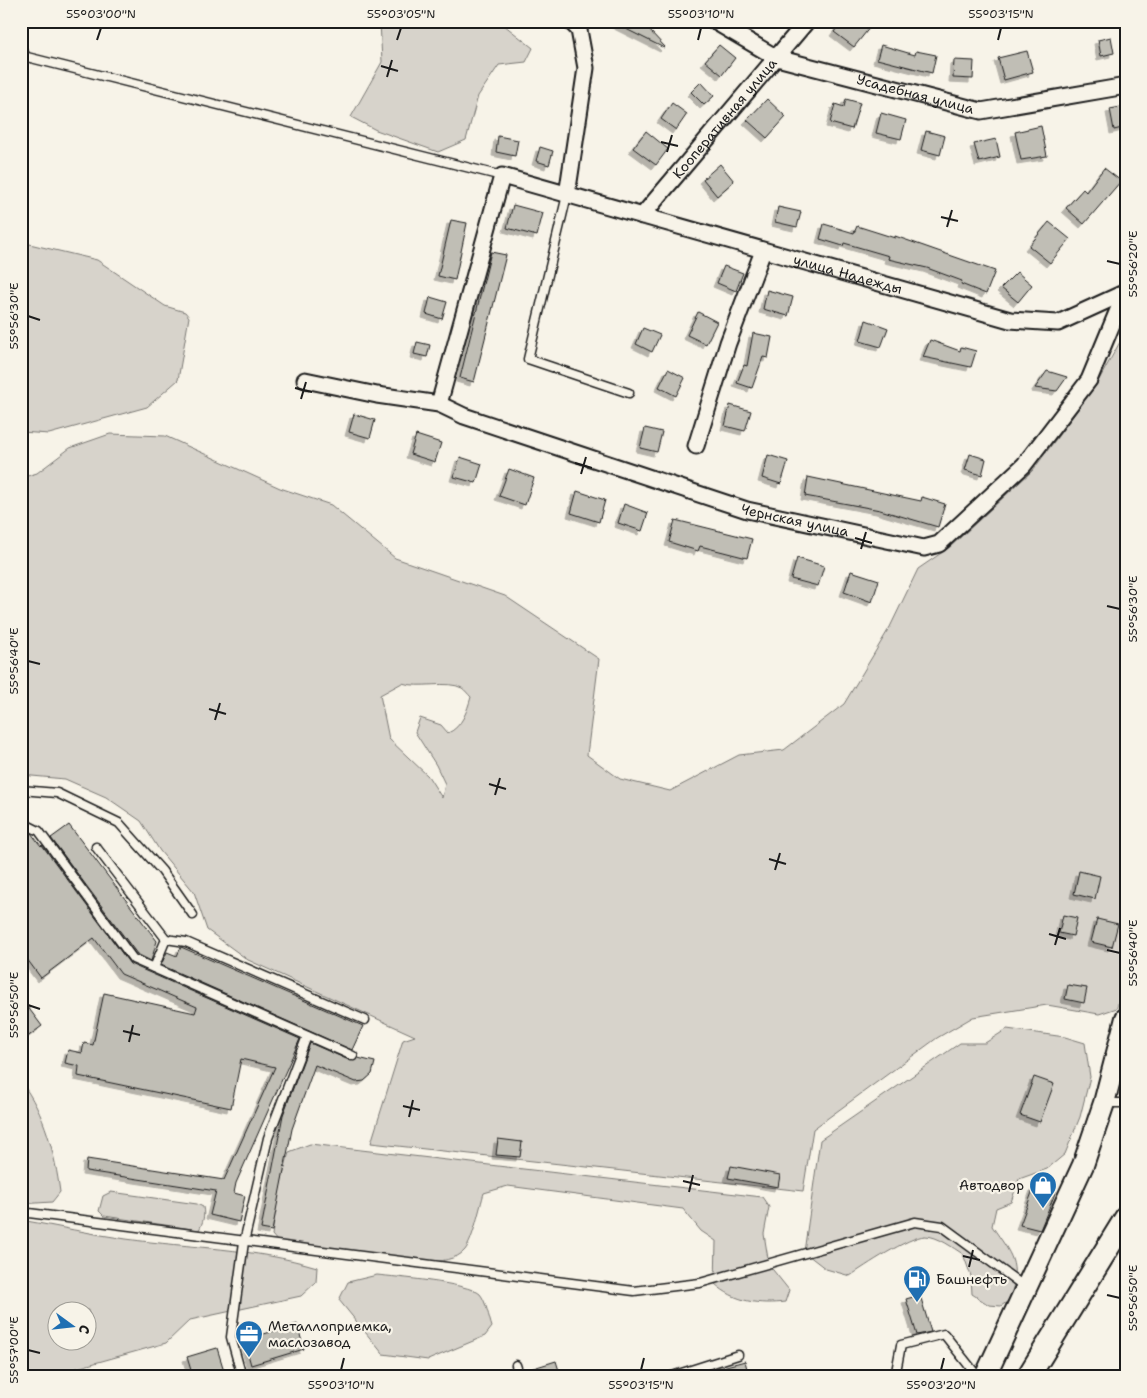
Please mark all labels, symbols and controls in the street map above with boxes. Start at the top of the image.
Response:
text: 55°03'00"N [66,6,136,22]
text: 55°03'05"N [367,6,435,22]
text: 55°03'10"N [668,6,734,22]
text: 55°03'15"N [968,6,1034,22]
street label: Кооперативная улица [669,54,781,182]
street label: Усадебная улица [855,70,976,118]
text: 55°56'20"E [1125,231,1141,297]
street label: улица Надежды [791,250,904,298]
text: 55°56'30"E [6,282,22,350]
street label: Чернская улица [738,500,851,541]
text: 55°56'30"E [1125,575,1141,643]
text: 55°56'40"E [6,628,22,694]
text: 55°56'40"E [1125,920,1141,986]
text: 55°56'50"E [6,972,22,1038]
shop icon: Автодвор [1028,1170,1058,1209]
place label: Автодвор [959,1176,1024,1194]
fuel station icon: Башнефть [902,1264,932,1303]
text: 55°56'50"E [1125,1265,1141,1331]
place label: Башнефть [936,1270,1007,1288]
north arrow [48,1300,98,1350]
text: 55°57'00"E [6,1316,22,1384]
place label: Металлоприемка, маслозавод [268,1317,392,1351]
office icon: Металлоприемка, маслозавод [234,1319,264,1358]
text: С [75,1323,94,1336]
text: 55°03'10"N [308,1377,374,1393]
text: 55°03'15"N [608,1377,674,1393]
text: 55°03'20"N [906,1377,976,1393]

